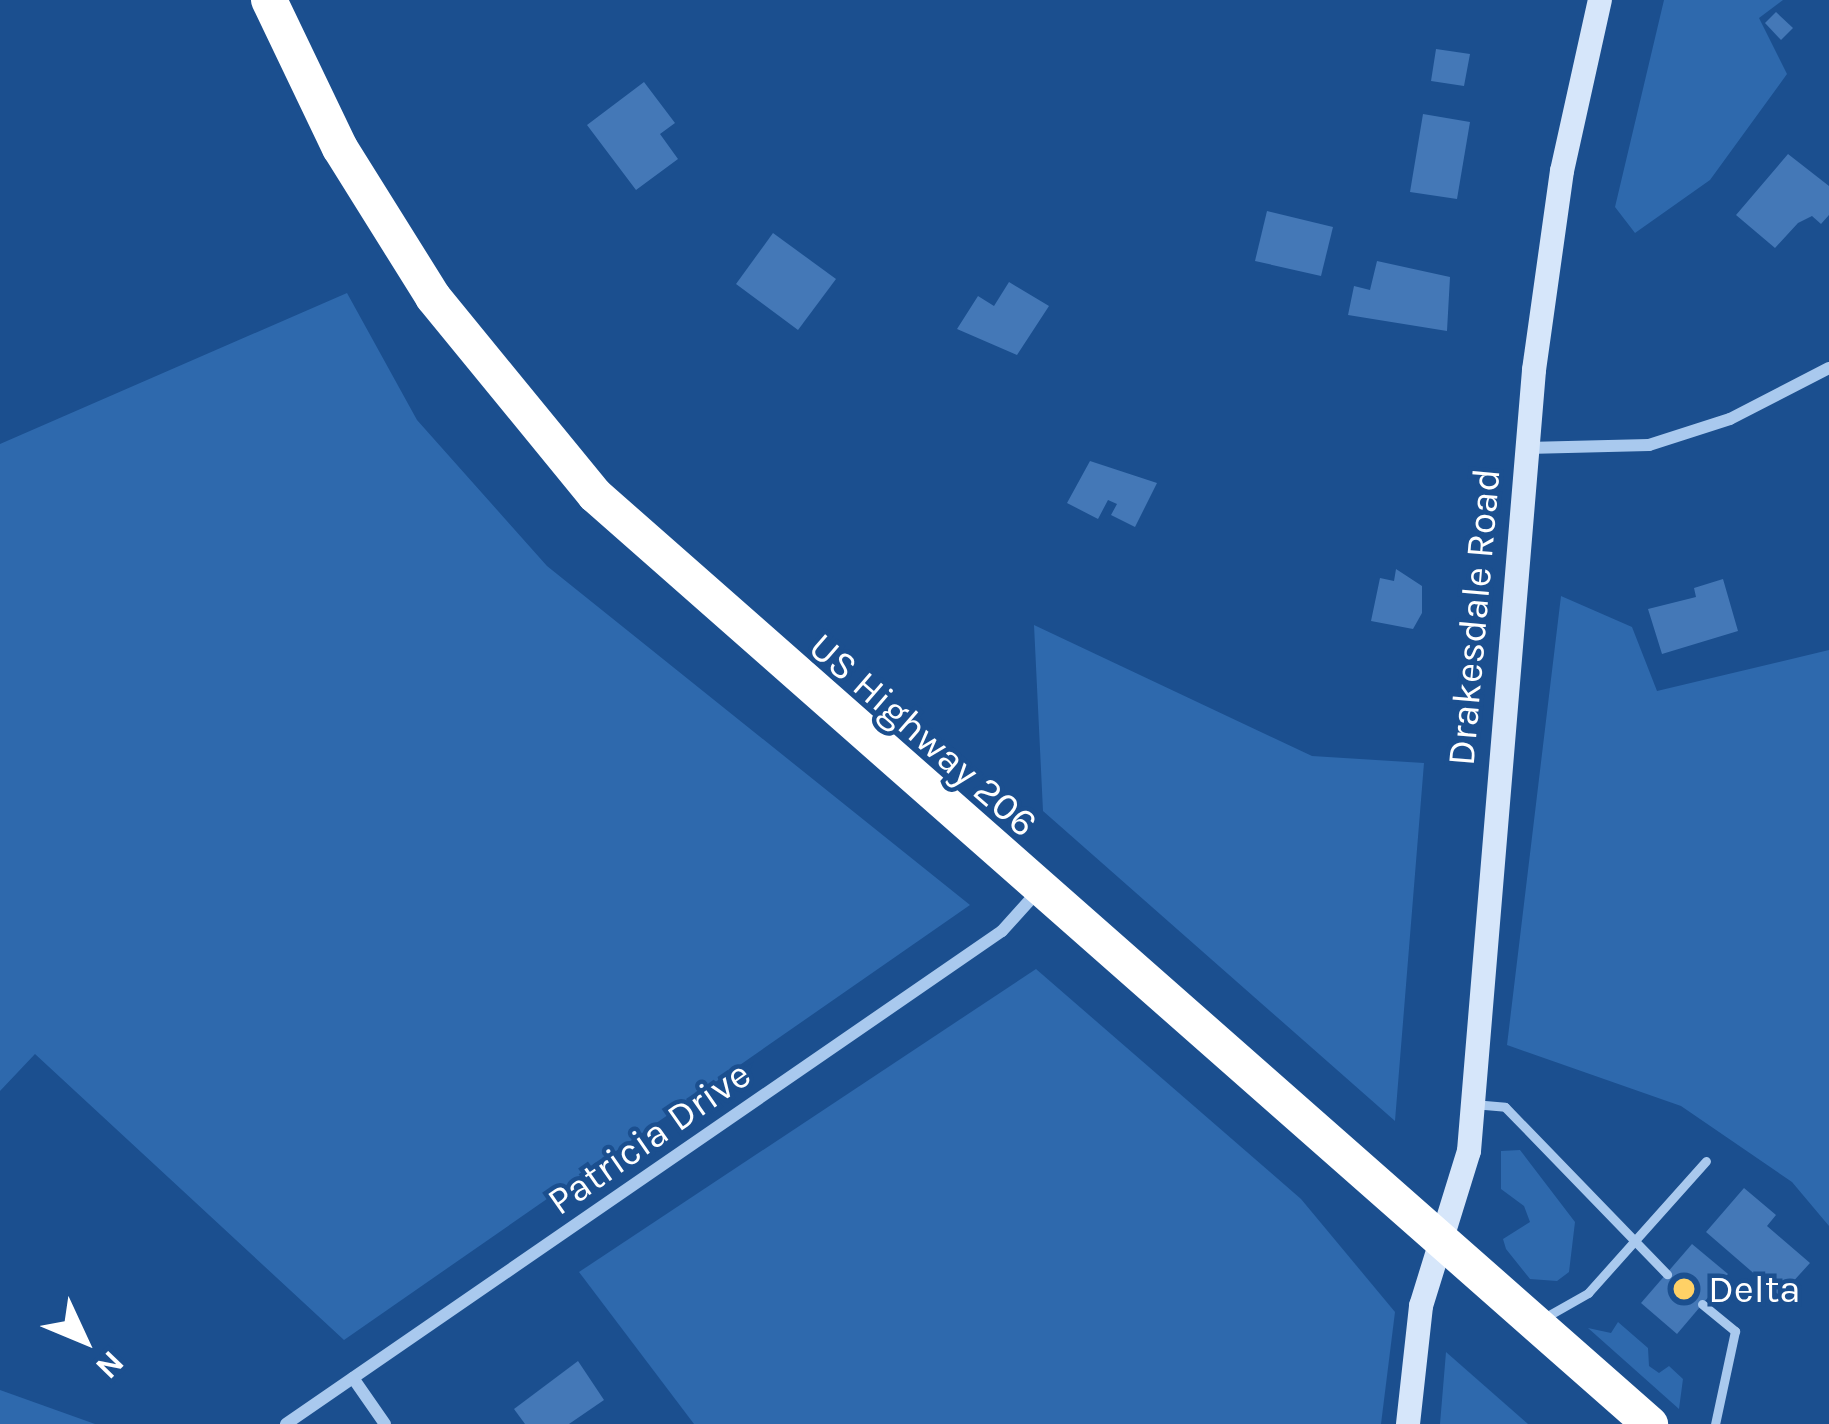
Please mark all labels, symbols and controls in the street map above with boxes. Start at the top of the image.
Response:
street label: Drakesdale Road [1438,466,1510,768]
street label: US Highway 206 [799,623,1047,847]
street label: Patricia Drive [539,1051,759,1225]
place label: Delta [1708,1266,1801,1312]
marker: Delta [1671,1276,1697,1302]
north arrow [24,1280,144,1400]
text: N [88,1343,132,1387]

